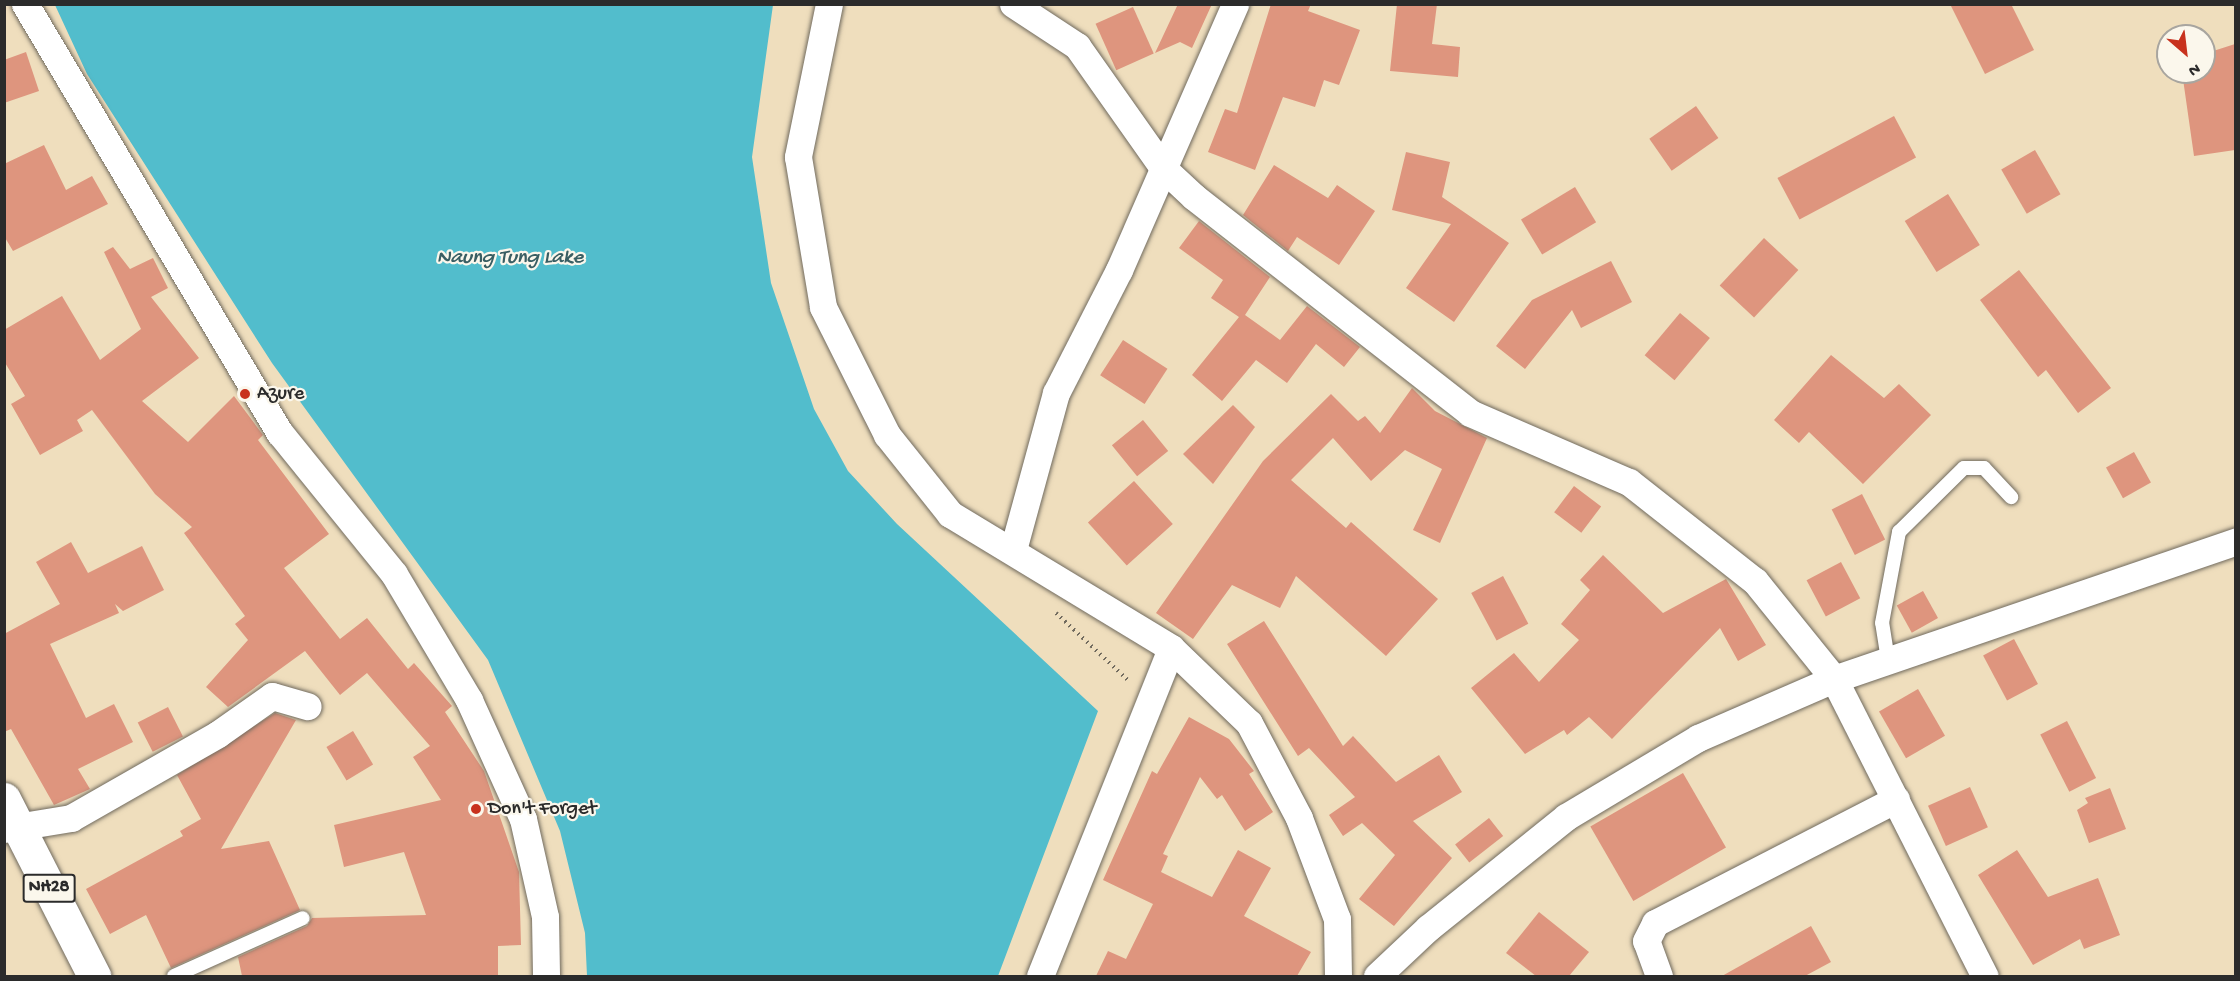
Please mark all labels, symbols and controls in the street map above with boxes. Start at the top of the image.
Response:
north arrow [2156,24,2216,84]
text: N [2185,58,2203,79]
water label: Naung Tung Lake [437,246,583,272]
place label: Azure [257,382,304,406]
marker: Azure [238,387,252,401]
place label: Don't Forget [488,797,596,821]
marker: Don't Forget [469,802,483,816]
road number: NH28 [22,873,76,903]

